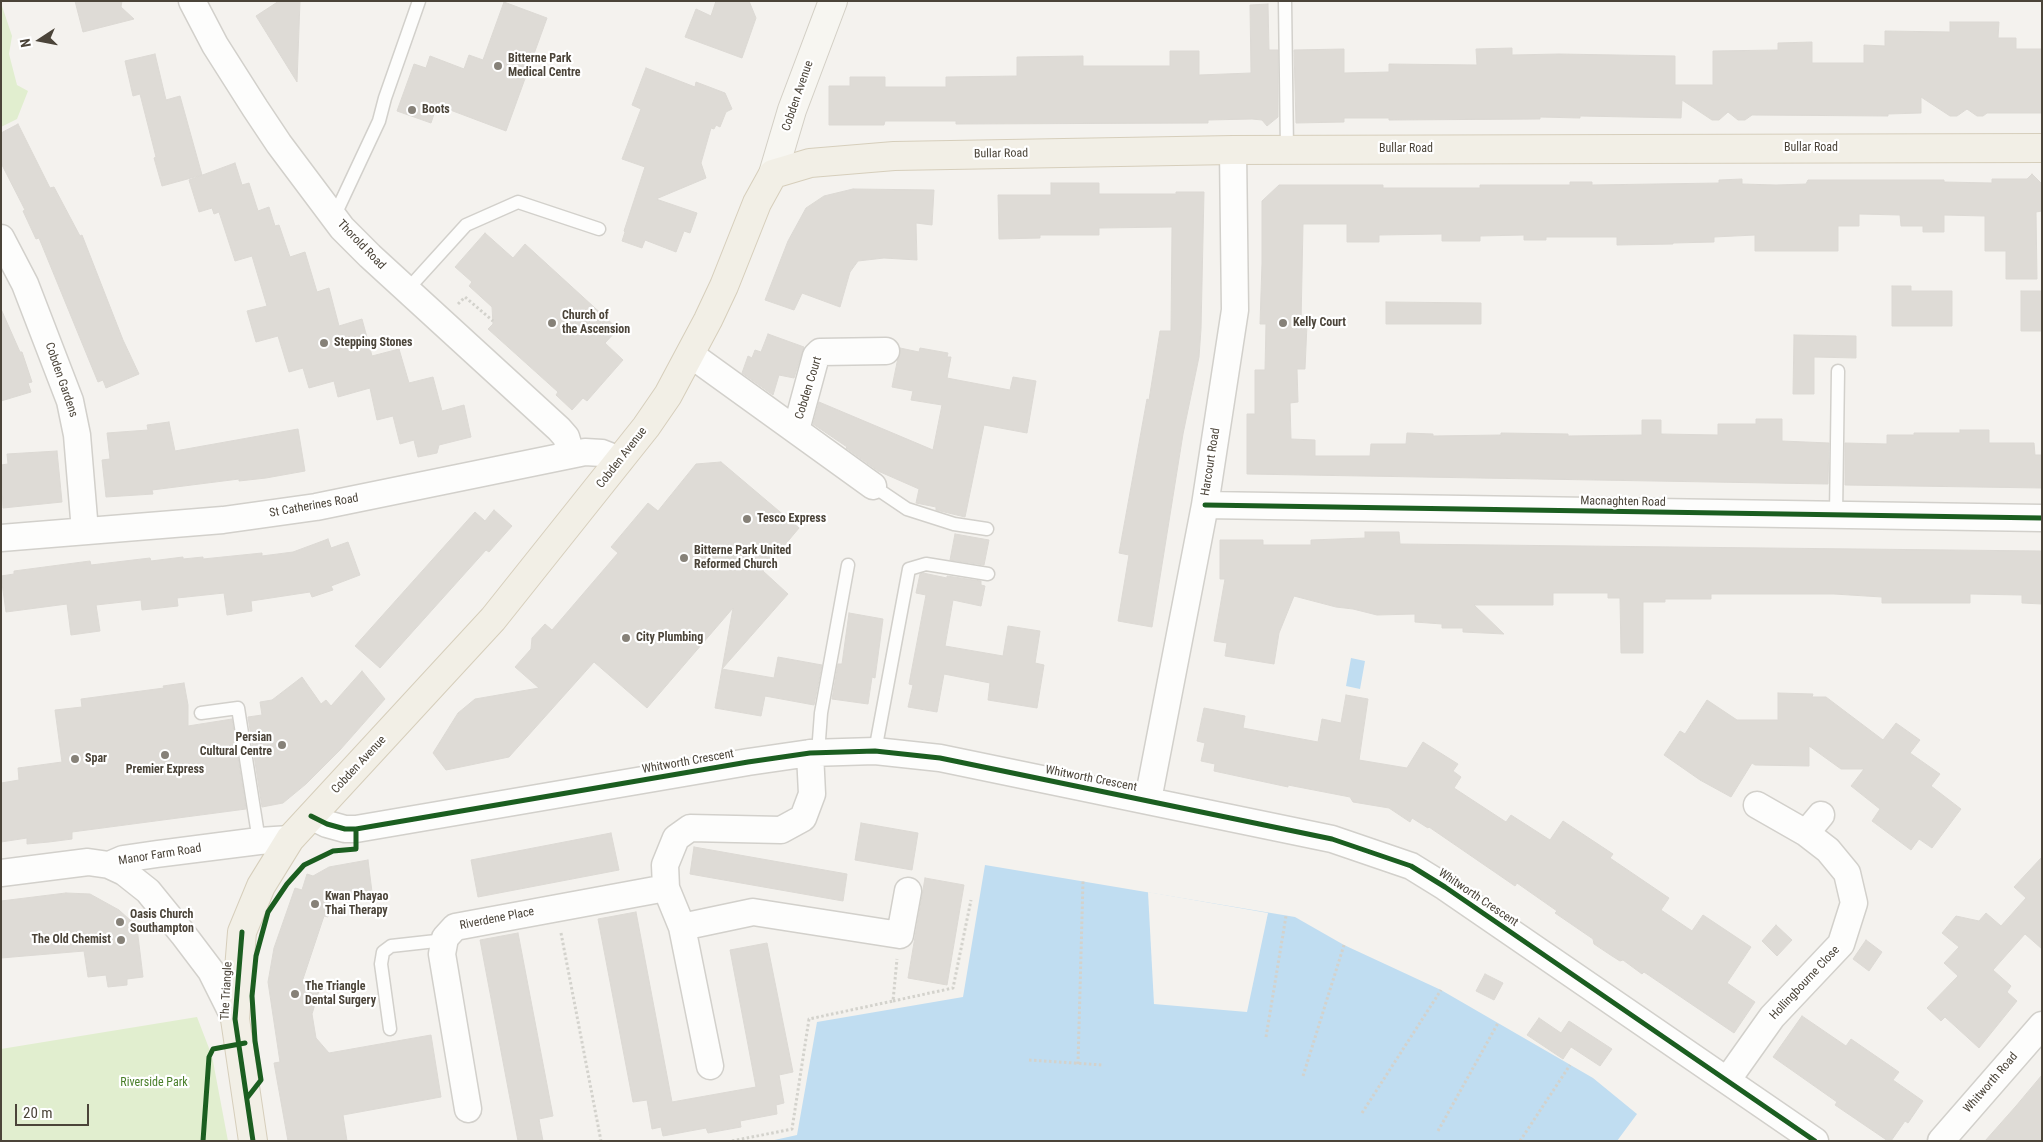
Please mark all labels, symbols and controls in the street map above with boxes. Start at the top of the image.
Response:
north arrow [15,15,65,65]
text: N [17,37,34,49]
place label: Bitterne Park Medical Centre [508,52,581,80]
street label: Cobden Avenue [779,59,817,133]
marker: Bitterne Park Medical Centre [492,60,504,72]
place label: Boots [422,103,450,117]
marker: Boots [406,104,418,116]
street label: Bullar Road [1784,141,1838,155]
street label: Bullar Road [1379,142,1433,156]
street label: Bullar Road [974,146,1028,162]
street label: Thorold Road [334,217,388,273]
place label: Church of the Ascension [562,309,630,337]
place label: Kelly Court [1293,316,1346,330]
marker: Church of the Ascension [546,317,558,329]
marker: Kelly Court [1277,317,1289,329]
place label: Stepping Stones [334,336,413,350]
marker: Stepping Stones [318,337,330,349]
street label: Cobden Gardens [41,341,81,419]
street label: Cobden Court [793,355,825,421]
street label: Cobden Avenue [594,425,650,491]
street label: Harcourt Road [1199,427,1223,497]
street label: St Catherines Road [268,491,360,521]
street label: Macnaghten Road [1580,494,1666,510]
place label: Tesco Express [757,512,826,526]
marker: Tesco Express [741,513,753,525]
place label: Bitterne Park United Reformed Church [694,544,791,572]
marker: Bitterne Park United Reformed Church [678,552,690,564]
place label: City Plumbing [636,631,703,645]
marker: City Plumbing [620,632,632,644]
place label: Persian Cultural Centre [200,731,272,759]
street label: Cobden Avenue [329,733,389,797]
marker: Persian Cultural Centre [276,739,288,751]
street label: Whitworth Crescent [641,747,735,777]
marker: Premier Express [159,749,171,761]
place label: Spar [85,752,107,766]
marker: Spar [69,753,81,765]
place label: Premier Express [126,763,204,777]
street label: Whitworth Crescent [1044,763,1138,795]
street label: Manor Farm Road [117,841,203,869]
street label: Whitworth Crescent [1435,866,1521,930]
place label: Kwan Phayao Thai Therapy [325,890,388,918]
marker: Kwan Phayao Thai Therapy [309,898,321,910]
street label: Riverdene Place [459,905,535,933]
place label: Oasis Church Southampton [130,908,194,936]
marker: Oasis Church Southampton [114,916,126,928]
place label: The Old Chemist [32,933,111,947]
marker: The Old Chemist [115,934,127,946]
street label: Hollingbourne Close [1767,943,1843,1023]
street label: The Triangle [218,961,236,1021]
place label: The Triangle Dental Surgery [305,980,376,1008]
marker: The Triangle Dental Surgery [289,988,301,1000]
street label: Whitworth Road [1961,1050,2021,1116]
park label: Riverside Park [120,1076,188,1090]
scale bar [18,1094,91,1126]
text: 20 m [23,1104,53,1122]

